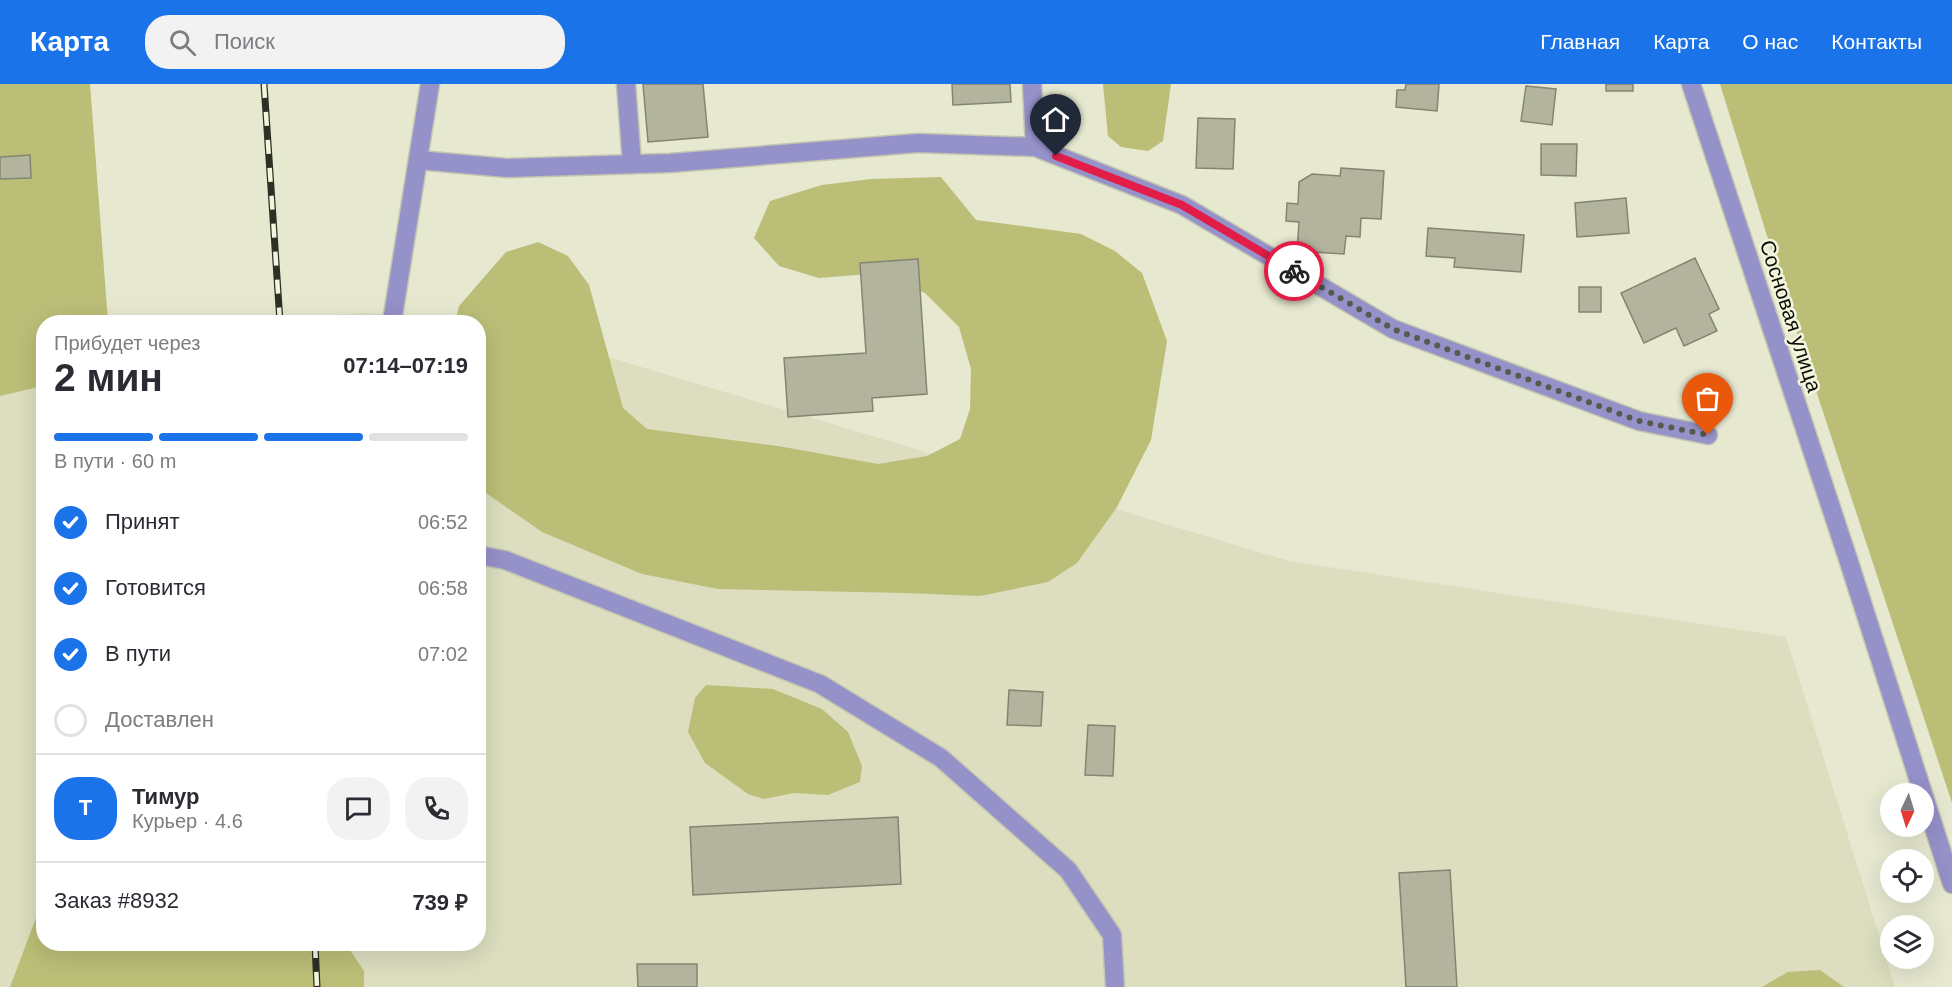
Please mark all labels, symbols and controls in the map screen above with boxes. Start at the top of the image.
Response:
search box [145,15,565,69]
text: Карта [30,26,109,57]
icon: search [166,26,199,59]
text: Поиск [214,29,275,54]
text: Главная [1540,30,1620,53]
text: Карта [1653,30,1709,53]
text: О нас [1742,30,1798,53]
text: Контакты [1831,30,1922,53]
pin [1030,94,1081,156]
icon: home [1039,103,1072,136]
street label: Сосновая улица [1756,237,1826,395]
courier [1264,241,1324,301]
icon: bike [1278,255,1311,288]
text: Прибудет через [54,332,200,354]
text: 07:14–07:19 [343,353,468,378]
text: 2 мин [54,356,163,399]
pin [1682,373,1733,435]
icon: bag [1691,382,1724,415]
text: В пути · 60 m [54,450,176,472]
icon: check [54,506,87,539]
text: Принят [105,509,179,534]
text: 06:52 [418,511,468,533]
icon: check [54,572,87,605]
text: Готовится [105,575,206,600]
text: 06:58 [418,577,468,599]
icon: check [54,638,87,671]
text: В пути [105,641,171,666]
text: 07:02 [418,643,468,665]
text: Доставлен [105,707,214,732]
button: chat [327,777,390,840]
button: phone [405,777,468,840]
north arrow [1880,783,1934,837]
map controls [1880,783,1934,969]
text: Тимур [132,784,200,809]
text: Т [79,795,92,820]
text: Курьер · 4.6 [132,810,243,832]
button: locate [1880,849,1934,903]
text: Заказ #8932 [54,888,179,913]
text: 739 ₽ [412,890,468,915]
button: layers [1880,915,1934,969]

